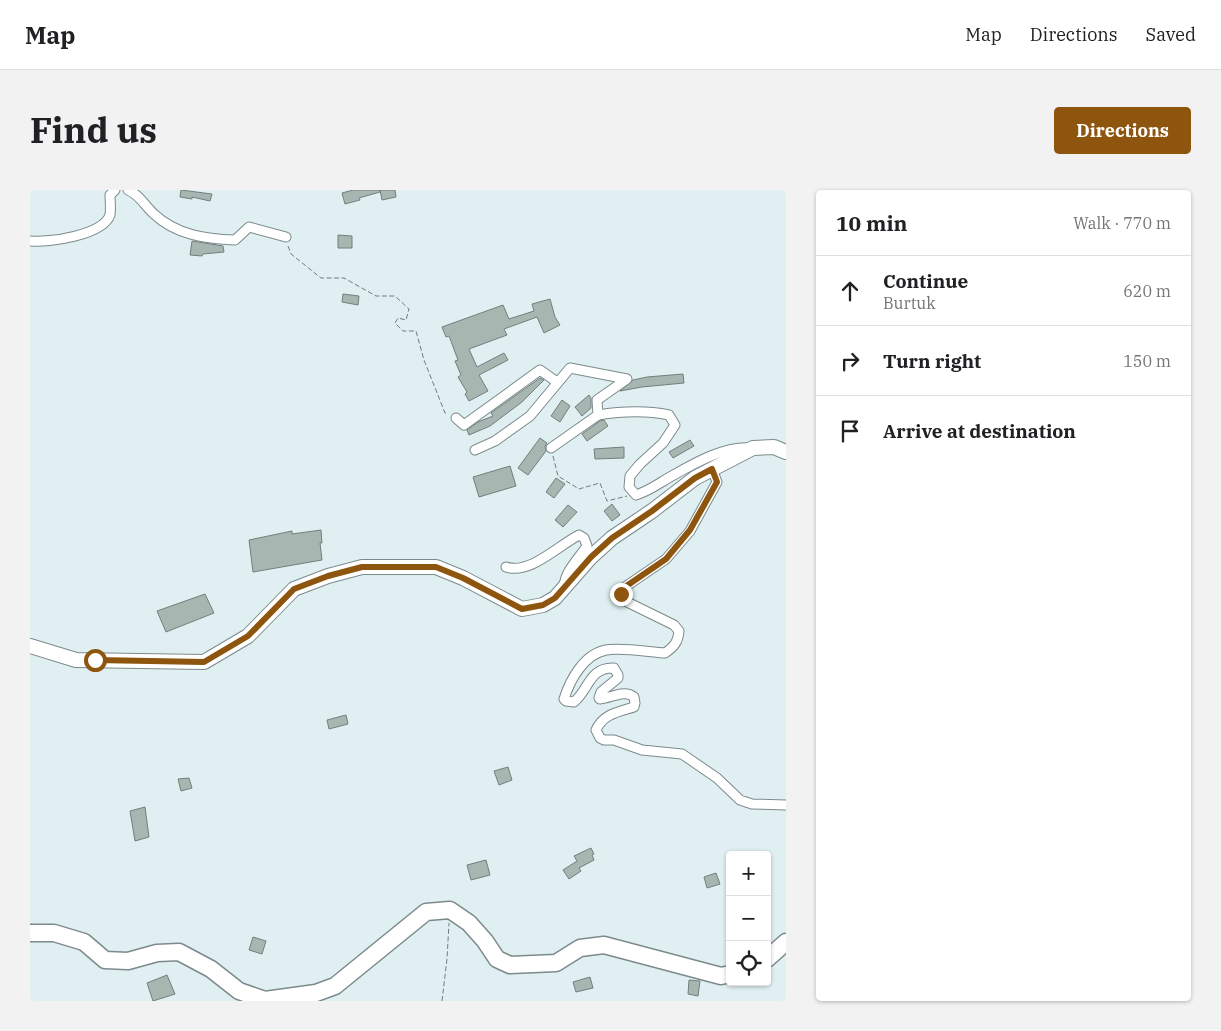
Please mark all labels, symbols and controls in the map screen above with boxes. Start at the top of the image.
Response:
text: Map [25,19,75,51]
text: Map [965,23,1002,46]
text: Directions [1030,23,1118,46]
text: Saved [1146,23,1196,46]
text: Find us [30,107,157,153]
button: Directions [1054,107,1191,154]
text: 10 min [836,209,907,237]
text: Walk · 770 m [1073,213,1171,233]
text: Continue [883,269,968,293]
icon: ahead [836,277,864,305]
text: 620 m [1123,281,1171,301]
text: Burtuk [883,293,936,313]
icon: right [836,347,864,375]
text: Turn right [883,349,981,373]
text: 150 m [1123,351,1171,371]
icon: arrive [836,417,864,445]
text: Arrive at destination [883,419,1076,443]
route end [610,583,633,606]
route start [84,649,107,672]
map controls [726,851,771,986]
button: + [726,851,771,896]
button: − [726,896,771,941]
button: locate [726,941,771,986]

